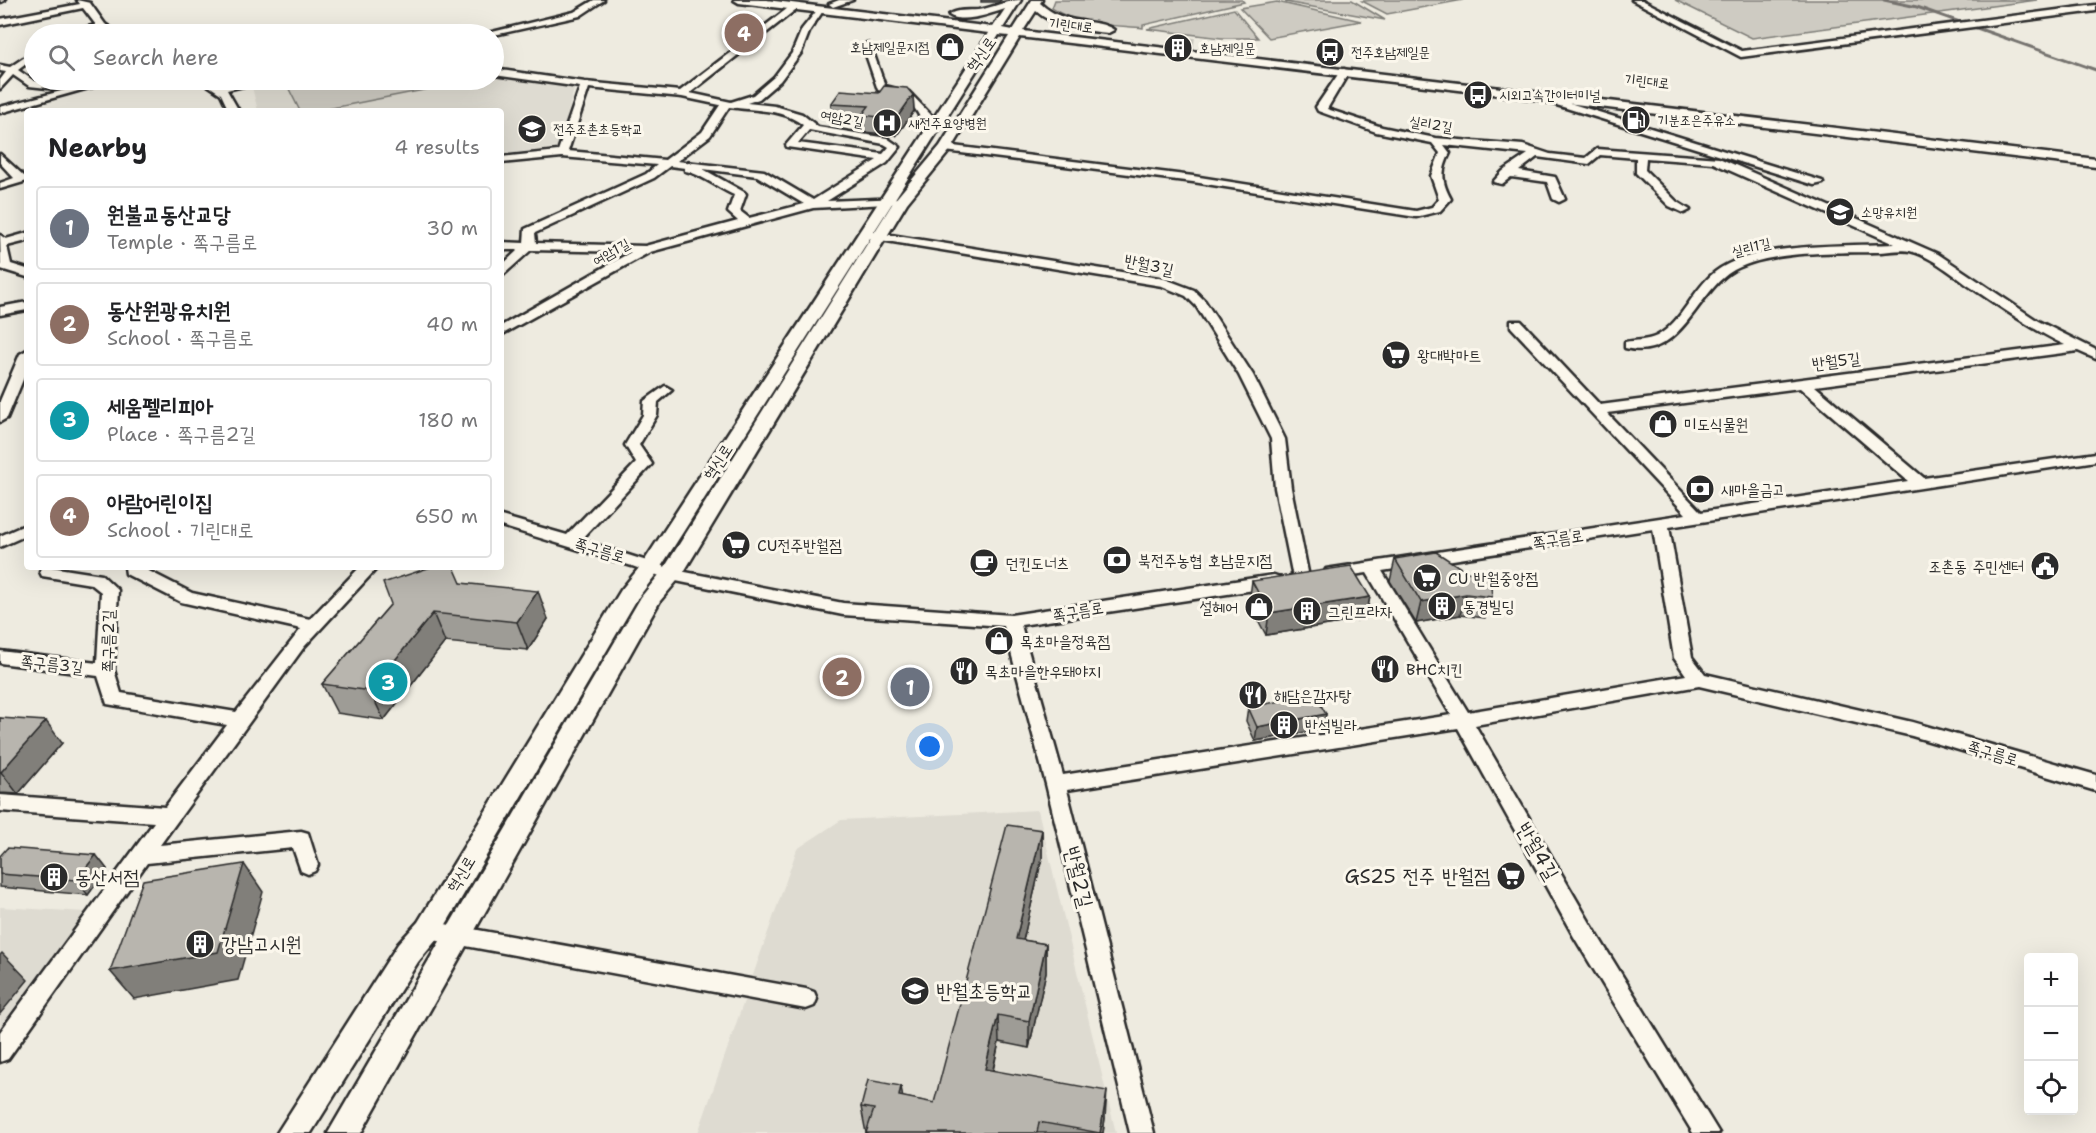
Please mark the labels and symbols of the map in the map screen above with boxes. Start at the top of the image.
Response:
pin: 4 [724,10,764,56]
street label: 기린대로 [1048,13,1094,37]
shop icon: 호남제일문지점 [934,31,966,63]
street label: 혁신로 [961,32,1001,76]
building icon: 호남제일문 [1162,32,1194,64]
bus stop icon: 전주호남제일문 [1314,36,1346,68]
place label: 호남제일문지점 [850,38,929,56]
place label: 호남제일문 [1199,39,1255,57]
place label: 전주호남제일문 [1351,43,1430,61]
street label: 기린대로 [1624,70,1670,92]
bus stop icon: 시외고속간이터미널 [1462,79,1494,111]
place label: 시외고속간이터미널 [1499,86,1600,104]
fuel station icon: 기분조은주유소 [1620,104,1652,136]
street label: 여암2길 [819,105,866,131]
hospital icon: 새전주요양병원 [871,107,903,139]
place label: 기분조은주유소 [1657,111,1736,129]
street label: 실리2길 [1408,112,1455,136]
school or university icon: 전주조촌초등학교 [516,113,548,145]
place label: 새전주요양병원 [908,114,987,132]
place label: 전주조촌초등학교 [553,120,643,138]
school or university icon: 소망유치원 [1824,196,1856,228]
place label: 소망유치원 [1861,203,1917,221]
street label: 실리1길 [1730,233,1773,261]
street label: 여암1길 [589,234,633,270]
street label: 반월3길 [1122,250,1176,280]
supermarket icon: 왕대박마트 [1380,339,1412,371]
place label: 왕대박마트 [1417,345,1481,366]
street label: 반월5길 [1811,348,1861,374]
shop icon: 미도식물원 [1647,408,1679,440]
place label: 미도식물원 [1684,414,1748,435]
street label: 혁신로 [699,440,737,484]
bank icon: 새마을금고 [1684,473,1716,505]
place label: 새마을금고 [1721,479,1785,500]
street label: 쪽구름로 [1531,525,1585,553]
supermarket icon: CU전주반월점 [720,529,752,561]
street label: 쪽구름로 [572,532,628,568]
place label: CU전주반월점 [757,535,842,556]
bank icon: 북전주농협 호남문지점 [1101,544,1133,576]
cafe icon: 던킨도너츠 [968,547,1000,579]
place label: 북전주농협 호남문지점 [1138,550,1272,571]
public building icon: 조촌동 주민센터 [2029,550,2061,582]
place label: 던킨도너츠 [1005,553,1069,574]
place label: 조촌동 주민센터 [1928,556,2024,577]
supermarket icon: CU 반월중앙점 [1411,562,1443,594]
place label: CU 반월중앙점 [1448,568,1538,589]
building icon: 동경빌딩 [1426,590,1458,622]
shop icon: 설헤어 [1243,591,1275,623]
building icon: 그린프라자 [1291,595,1323,627]
place label: 동경빌딩 [1463,596,1515,617]
street label: 쪽구름로 [1051,597,1105,625]
place label: 설헤어 [1199,597,1238,618]
place label: 그린프라자 [1328,601,1393,622]
street label: 쪽구름2길 [97,609,119,673]
shop icon: 목초마을정육점 [983,625,1015,657]
place label: 목초마을정육점 [1020,631,1110,652]
street label: 쪽구름3길 [20,650,85,678]
restaurant icon: BHC치킨 [1369,653,1401,685]
pin: 2 [822,654,862,700]
restaurant icon: 목초마을한우돼야지 [948,655,980,687]
place label: BHC치킨 [1406,659,1463,680]
pin: 3 [368,660,408,704]
place label: 목초마을한우돼야지 [985,661,1101,682]
pin: 1 [890,664,930,710]
restaurant icon: 해담은감자탕 [1237,679,1269,711]
place label: 해담은감자탕 [1274,685,1351,706]
building icon: 반석빌라 [1268,709,1300,741]
place label: 반석빌라 [1305,715,1357,736]
your location [915,732,944,761]
street label: 쪽구름로 [1965,735,2021,771]
street label: 반월4길 [1511,818,1565,884]
street label: 반월2길 [1059,844,1099,910]
street label: 혁신로 [442,852,480,896]
supermarket icon: GS25 전주 반월점 [1495,860,1527,892]
building icon: 동산서점 [38,861,70,893]
place label: GS25 전주 반월점 [1345,863,1490,889]
place label: 동산서점 [75,864,139,890]
building icon: 강남고시원 [184,928,216,960]
place label: 강남고시원 [221,931,301,957]
school or university icon: 반월초등학교 [899,975,931,1007]
place label: 반월초등학교 [936,978,1033,1004]

